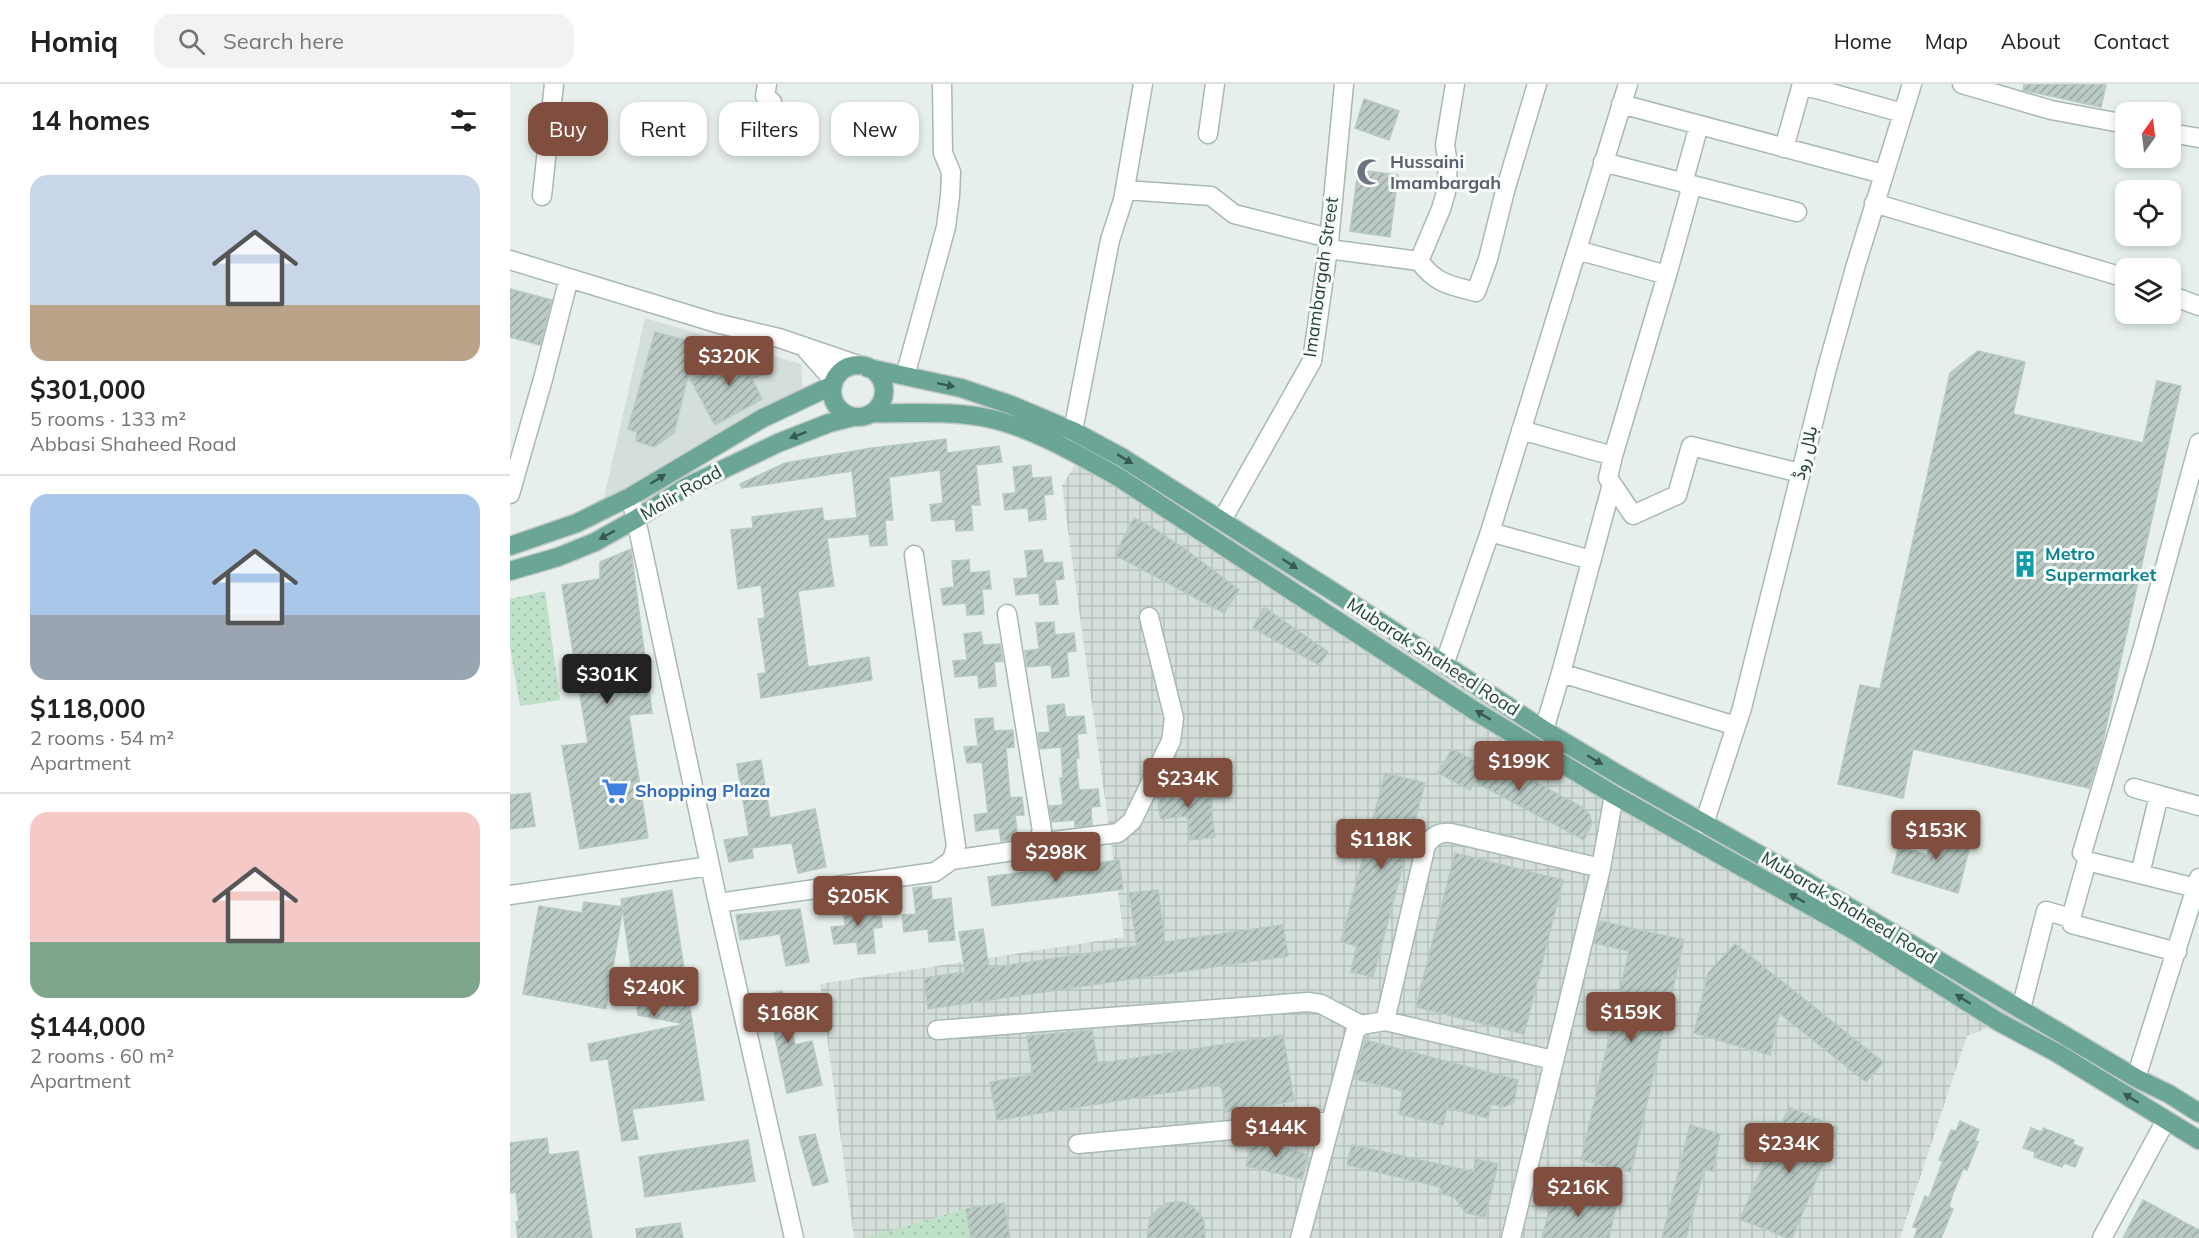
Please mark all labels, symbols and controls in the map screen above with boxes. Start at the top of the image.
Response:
search box [154,14,574,68]
text: Homiq [30,24,118,59]
icon: search [175,25,208,58]
text: Search here [223,27,344,55]
text: Home [1834,28,1892,54]
text: Map [1925,28,1968,54]
text: About [2001,28,2060,54]
text: Contact [2093,28,2169,54]
chip: Buy [528,102,608,156]
chip: Rent [620,102,707,156]
chip: Filters [719,102,819,156]
chip: New [831,102,919,156]
north arrow [2115,102,2181,168]
map controls [2115,102,2181,324]
text: 14 homes [30,104,150,137]
icon: filters [447,104,480,137]
place label: Hussaini Imambargah [1390,150,1501,194]
mosque icon: Hussaini Imambargah [1355,157,1385,187]
button: locate [2115,180,2181,246]
street label: Imambargah Street [1298,195,1343,359]
icon: home [201,214,309,322]
button: layers [2115,258,2181,324]
pin: $320K [687,336,771,387]
text: $320K [698,343,760,368]
text: $301,000 [30,373,146,406]
one-way arrow [936,381,955,390]
text: 5 rooms · 133 m² [30,406,186,431]
street label: بلال روڈ [1787,423,1822,482]
text: Abbasi Shaheed Road [30,431,237,456]
one-way arrow [789,431,807,440]
one-way arrow [1117,454,1133,465]
street label: Malir Road [636,460,726,525]
one-way arrow [650,473,667,484]
one-way arrow [598,530,615,540]
icon: home [201,533,309,641]
place label: Metro Supermarket [2045,542,2156,586]
building icon: Metro Supermarket [2010,549,2040,579]
one-way arrow [1282,558,1298,569]
street label: Mubarak Shaheed Road [1343,592,1524,721]
pin: $301K [565,654,649,705]
text: $301K [576,661,638,686]
text: $118,000 [30,692,146,725]
one-way arrow [1475,710,1491,721]
text: 2 rooms · 54 m² [30,725,174,750]
pin: $199K [1477,741,1561,792]
text: $199K [1488,748,1550,773]
text: Apartment [30,750,131,775]
one-way arrow [1587,755,1603,766]
pin: $234K [1146,758,1230,809]
text: $234K [1157,765,1219,790]
supermarket icon: Shopping Plaza [600,776,630,806]
place label: Shopping Plaza [635,779,771,802]
pin: $153K [1894,810,1978,861]
text: $153K [1905,817,1967,842]
pin: $118K [1339,819,1423,870]
text: $118K [1350,826,1412,851]
pin: $298K [1014,832,1098,883]
text: $298K [1025,839,1087,864]
street label: Mubarak Shaheed Road [1757,846,1941,969]
icon: home [201,851,309,959]
pin: $205K [816,876,900,927]
text: $205K [827,883,889,908]
one-way arrow [1788,893,1805,903]
pin: $240K [612,967,696,1018]
text: $240K [623,974,685,999]
pin: $159K [1589,992,1673,1043]
pin: $168K [746,993,830,1044]
one-way arrow [1955,994,1971,1005]
text: $159K [1600,999,1662,1024]
text: $168K [757,1000,819,1025]
text: $144,000 [30,1010,146,1043]
text: 2 rooms · 60 m² [30,1043,174,1068]
text: Apartment [30,1068,131,1093]
one-way arrow [2123,1092,2139,1103]
pin: $144K [1234,1107,1318,1158]
text: $144K [1245,1114,1307,1139]
pin: $234K [1747,1123,1831,1174]
text: $234K [1758,1130,1820,1155]
pin: $216K [1536,1167,1620,1218]
text: $216K [1547,1174,1609,1199]

